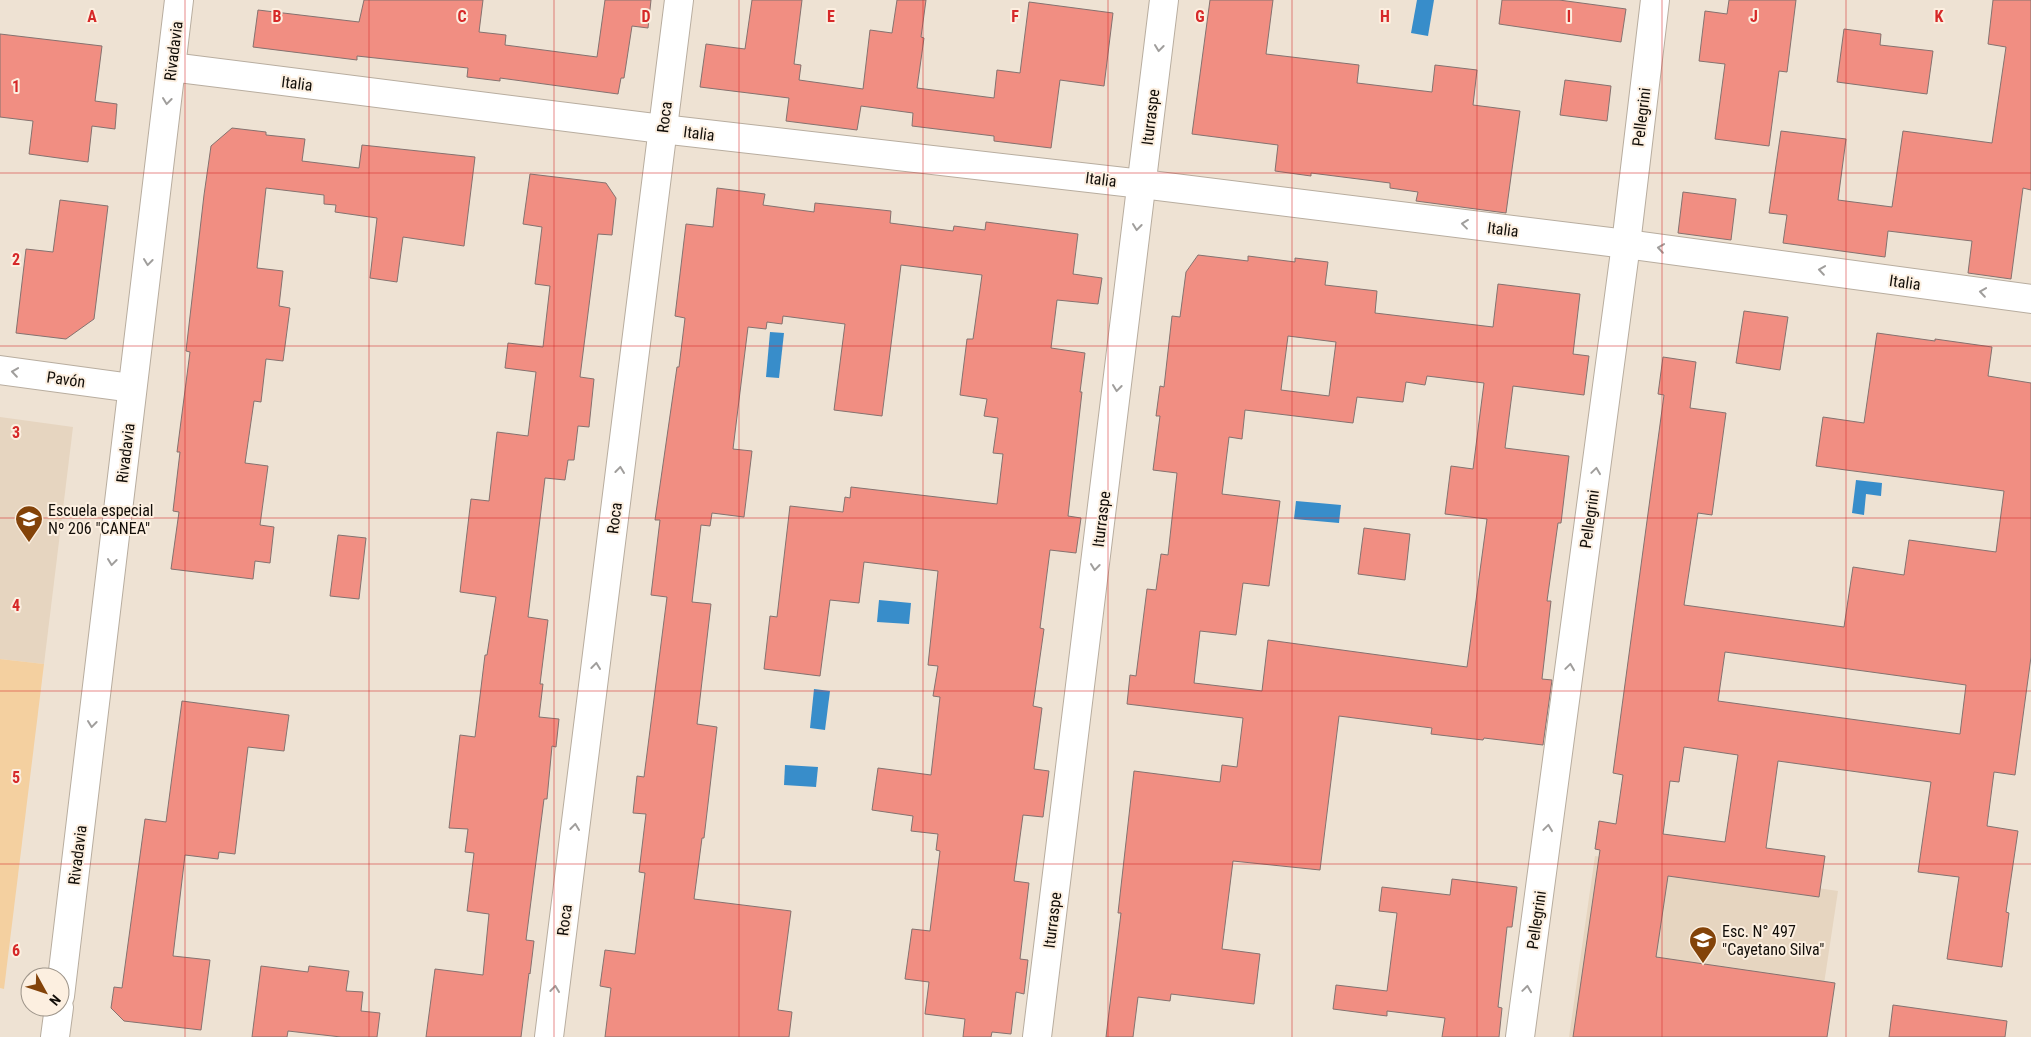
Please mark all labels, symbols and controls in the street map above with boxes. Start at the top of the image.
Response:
text: A [87,7,97,26]
text: B [273,7,282,26]
text: C [457,7,467,26]
text: D [641,7,651,26]
text: E [827,7,835,26]
text: F [1011,7,1019,26]
text: G [1195,7,1205,26]
text: H [1380,7,1390,26]
text: I [1567,7,1571,26]
text: J [1750,7,1758,26]
text: K [1935,7,1944,26]
street label: Rivadavia [160,20,187,82]
one-way arrow [1154,44,1164,53]
street label: Italia [280,72,314,95]
text: 1 [12,77,20,96]
street label: Pellegrini [1628,87,1655,147]
street label: Iturraspe [1138,88,1163,146]
one-way arrow [162,97,173,105]
street label: Roca [653,100,676,134]
street label: Italia [682,122,716,145]
street label: Italia [1084,168,1118,191]
street label: Italia [1486,218,1520,241]
one-way arrow [1460,219,1468,230]
one-way arrow [1132,223,1143,231]
one-way arrow [1656,244,1665,254]
text: 2 [12,250,20,269]
one-way arrow [143,258,154,266]
one-way arrow [1817,266,1826,276]
street label: Italia [1888,271,1922,294]
one-way arrow [1978,288,1987,298]
one-way arrow [10,367,19,377]
street label: Pavón [45,367,86,392]
one-way arrow [1112,385,1123,393]
street label: Rivadavia [112,422,139,484]
text: 3 [12,423,20,442]
one-way arrow [614,466,625,474]
one-way arrow [1590,466,1600,475]
street label: Pellegrini [1576,489,1603,550]
street label: Iturraspe [1089,490,1114,548]
place label: Escuela especial Nº 206 "CANEA" [48,501,153,538]
street label: Roca [603,501,626,535]
school or university icon: Escuela especial Nº 206 "CANEA" [14,504,44,543]
one-way arrow [107,559,118,567]
one-way arrow [1090,563,1101,571]
text: 4 [12,596,20,615]
one-way arrow [590,662,600,670]
one-way arrow [1564,662,1574,671]
one-way arrow [87,720,98,728]
text: 5 [12,768,20,787]
one-way arrow [570,823,580,832]
one-way arrow [1542,823,1553,831]
street label: Rivadavia [64,824,91,886]
street label: Pellegrini [1523,890,1550,951]
street label: Iturraspe [1040,891,1065,949]
street label: Roca [553,903,576,937]
place label: Esc. N° 497 "Cayetano Silva" [1722,922,1824,959]
school or university icon: Esc. N° 497 "Cayetano Silva" [1688,925,1718,964]
text: 6 [12,941,20,960]
north arrow [20,967,70,1017]
one-way arrow [549,984,560,992]
one-way arrow [1521,984,1532,992]
text: N [46,992,64,1009]

